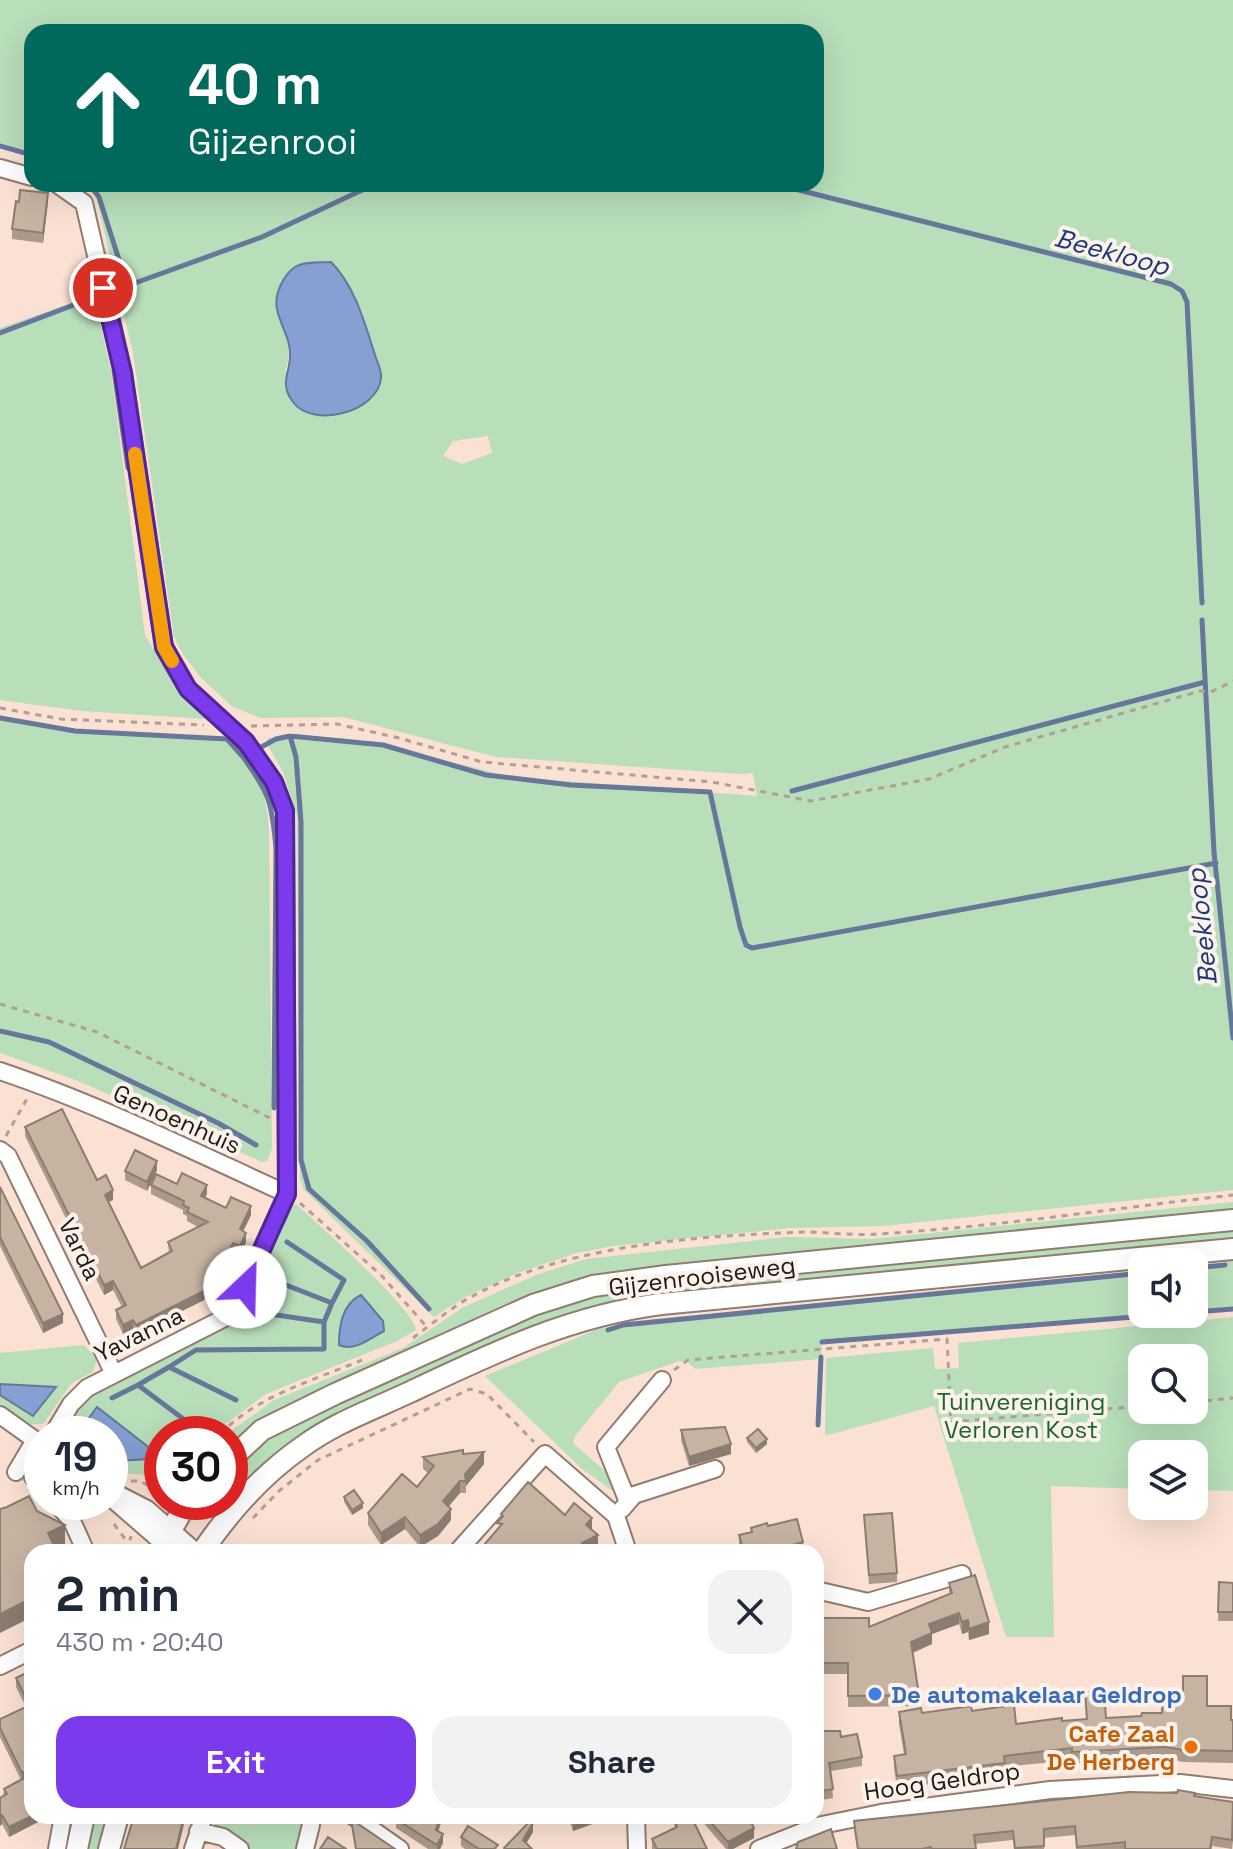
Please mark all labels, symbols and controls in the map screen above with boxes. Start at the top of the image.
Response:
text: 40 m [188,49,322,120]
icon: ahead [56,56,160,160]
text: Gijzenrooi [188,119,357,165]
water label: Beekloop [1051,220,1174,284]
pin [69,254,137,322]
icon: arrive [81,266,125,310]
water label: Beekloop [1179,866,1225,987]
street label: Genoenhuis [108,1077,246,1161]
street label: Varda [52,1213,108,1285]
position arrow [203,1245,287,1329]
map controls [1128,1248,1208,1520]
button: sound [1128,1248,1208,1328]
street label: Gijzenrooiseweg [607,1249,797,1303]
street label: Yavanna [89,1299,189,1369]
button: search [1128,1344,1208,1424]
park label: Tuinvereniging Verloren Kost [937,1386,1105,1445]
speed limit sign: 30 [144,1416,248,1520]
text: 19 [55,1432,97,1483]
button: layers [1128,1440,1208,1520]
text: km/h [52,1475,100,1501]
text: 2 min [56,1564,180,1625]
button: close [708,1570,792,1654]
text: 430 m · 20:40 [56,1625,224,1659]
place label: De automakelaar Geldrop [891,1679,1182,1710]
marker: De automakelaar Geldrop [866,1685,884,1703]
button: Exit [56,1716,416,1808]
button: Share [432,1716,792,1808]
place label: Cafe Zaal De Herberg [1046,1718,1175,1777]
marker: Cafe Zaal De Herberg [1182,1738,1200,1756]
street label: Hoog Geldrop [862,1755,1022,1807]

